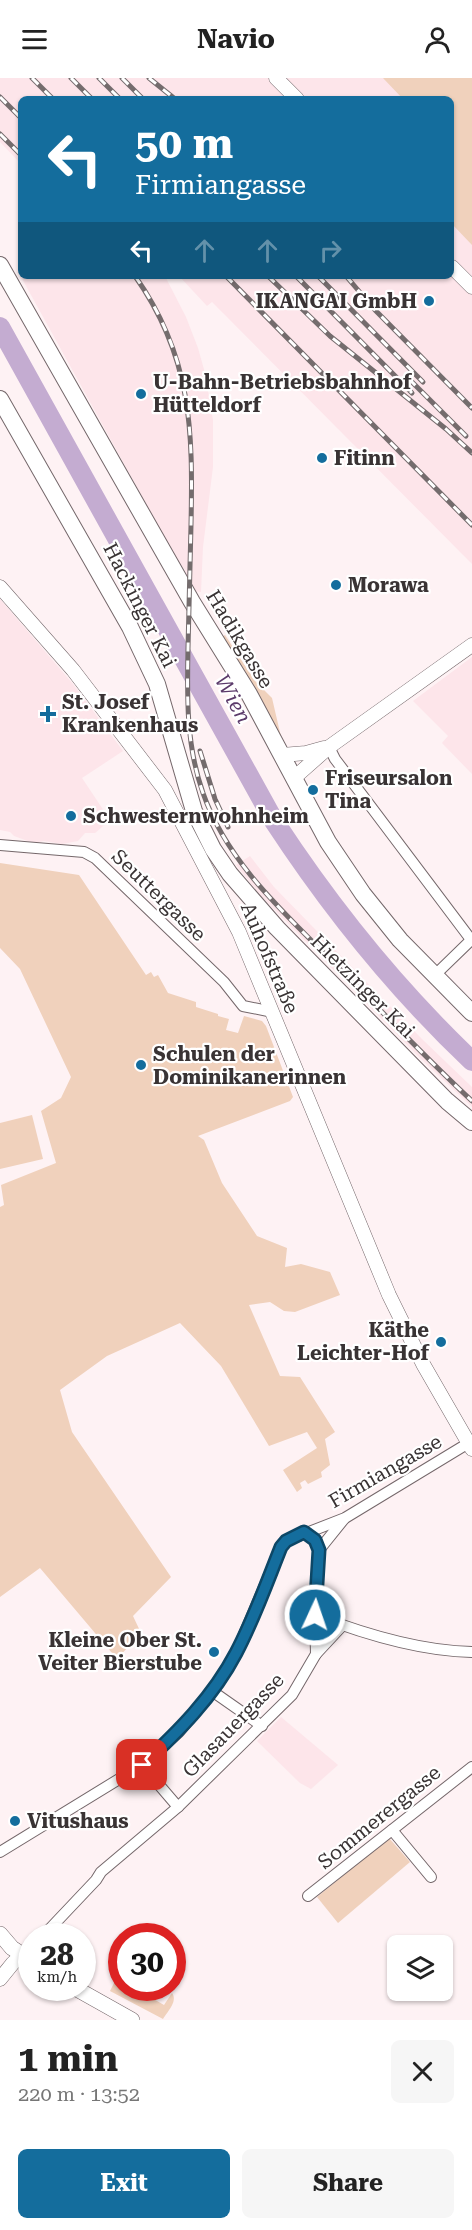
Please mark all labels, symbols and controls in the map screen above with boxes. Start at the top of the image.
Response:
icon: menu [18,23,51,56]
text: Navio [197,23,275,55]
icon: person [421,23,454,56]
text: 50 m [135,119,233,168]
icon: left [36,120,114,198]
text: Firmiangasse [135,169,306,201]
icon: left [125,234,158,267]
icon: ahead [188,234,221,267]
icon: ahead [251,234,284,267]
icon: right [314,234,347,267]
place label: IKANGAI GmbH [256,289,417,313]
marker: IKANGAI GmbH [422,294,436,308]
place label: U-Bahn-Betriebsbahnhof Hütteldorf [153,370,412,417]
marker: U-Bahn-Betriebsbahnhof Hütteldorf [134,387,148,401]
place label: Fitinn [334,446,395,470]
marker: Fitinn [315,451,329,465]
street label: Hackinger Kai [98,539,182,671]
place label: Morawa [348,573,429,597]
marker: Morawa [329,578,343,592]
street label: Hadikgasse [201,585,279,693]
water label: Wien [210,670,256,728]
place label: St. Josef Krankenhaus [62,690,198,737]
marker: St. Josef Krankenhaus [39,705,57,723]
place label: Friseursalon Tina [325,766,453,813]
marker: Friseursalon Tina [306,783,320,797]
place label: Schwesternwohnheim [83,804,309,828]
marker: Schwesternwohnheim [64,809,78,823]
street label: Seuttergasse [107,844,211,946]
street label: Auhofstraße [236,899,304,1017]
street label: Hietzinger Kai [306,929,420,1043]
place label: Schulen der Dominikanerinnen [153,1042,347,1089]
marker: Schulen der Dominikanerinnen [134,1058,148,1072]
place label: Käthe Leichter-Hof [297,1318,430,1365]
marker: Käthe Leichter-Hof [434,1335,448,1349]
street label: Firmiangasse [324,1429,446,1513]
position arrow [283,1583,347,1647]
place label: Kleine Ober St. Veiter Bierstube [38,1628,202,1675]
marker: Kleine Ober St. Veiter Bierstube [207,1645,221,1659]
street label: Glasauergasse [177,1668,289,1782]
pin [116,1739,167,1790]
icon: arrive [125,1748,158,1781]
street label: Sommerergasse [313,1760,445,1874]
place label: Vitushaus [27,1809,129,1833]
marker: Vitushaus [8,1814,22,1828]
speed limit sign: 30 [108,1923,186,2001]
map controls [387,1935,453,2001]
button: layers [387,1935,453,2001]
text: 28 [40,1937,74,1972]
text: km/h [37,1968,77,1986]
text: 1 min [18,2038,118,2080]
button: close [391,2040,454,2103]
text: 220 m · 13:52 [18,2082,140,2106]
button: Exit [18,2149,230,2218]
button: Share [242,2149,454,2218]

